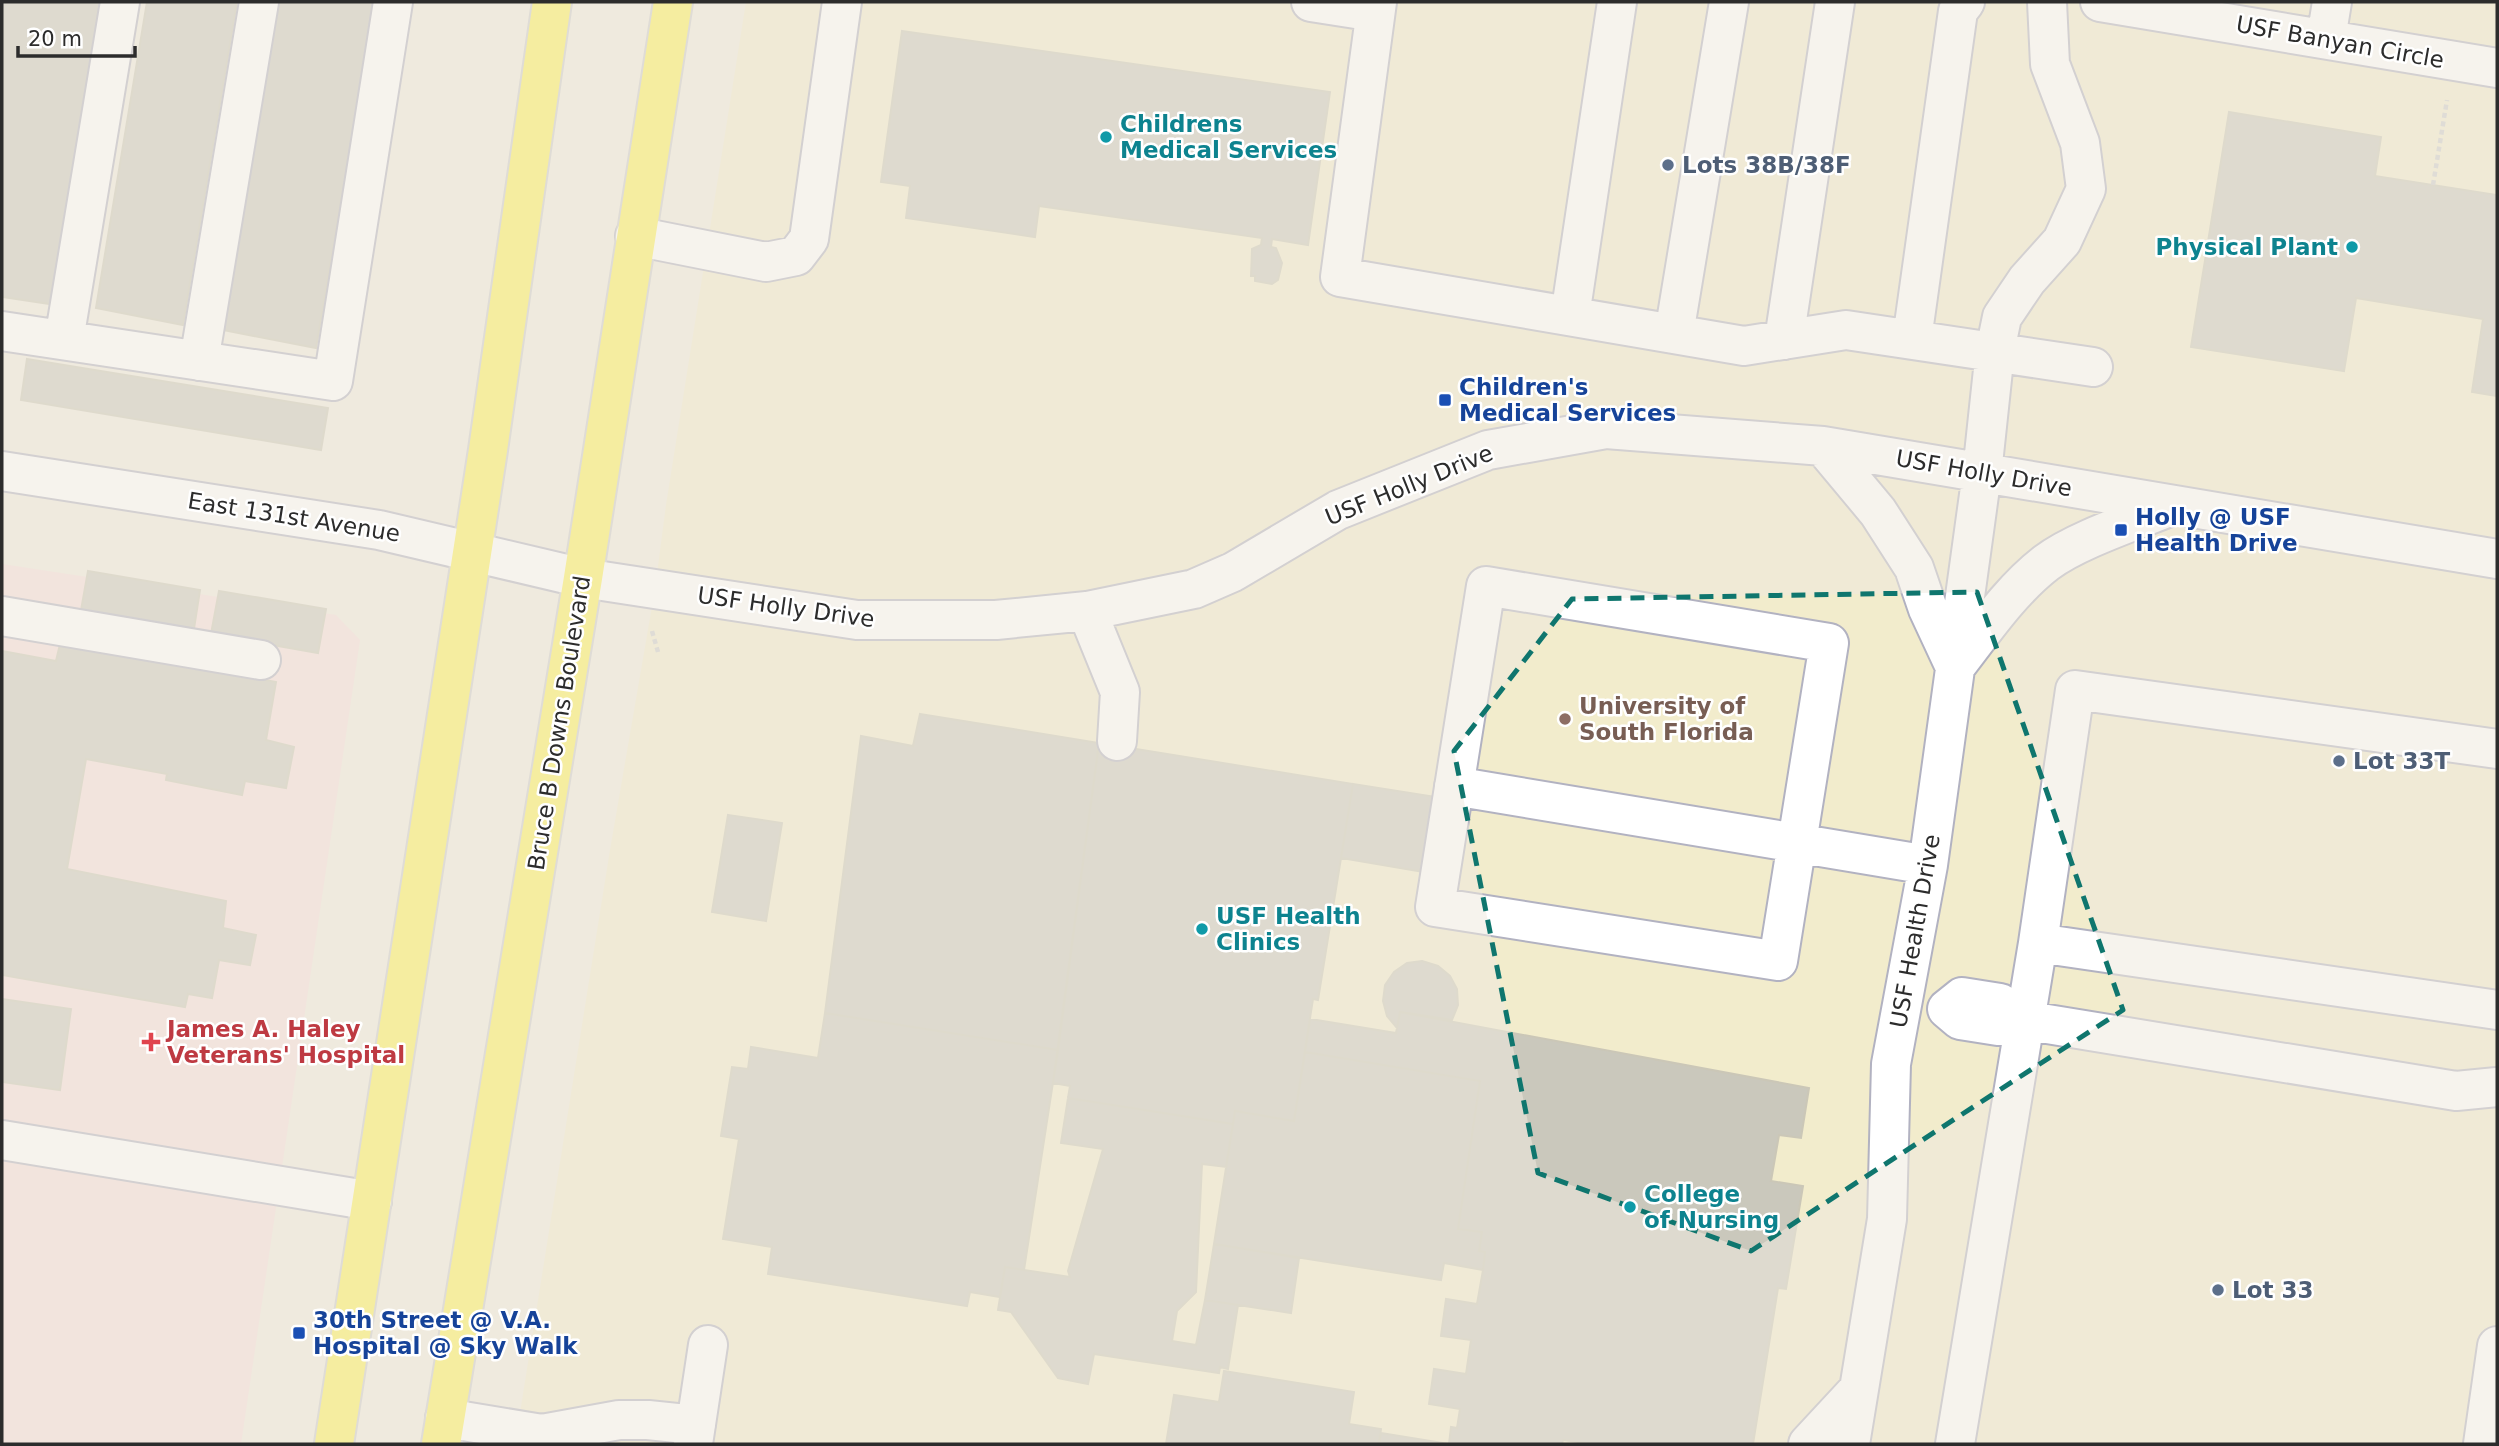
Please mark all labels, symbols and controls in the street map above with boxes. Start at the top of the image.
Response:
street label: USF Banyan Circle [2234,11,2446,73]
scale bar [18,14,135,58]
text: 20 m [28,27,82,51]
place label: Childrens Medical Services [1120,111,1337,163]
marker: Childrens Medical Services [1098,129,1114,145]
place label: Lots 38B/38F [1682,152,1851,178]
marker: Lots 38B/38F [1660,157,1676,173]
place label: Physical Plant [2156,234,2338,260]
marker: Physical Plant [2344,239,2360,255]
place label: Children's Medical Services [1459,374,1676,426]
marker: Children's Medical Services [1437,392,1453,408]
street label: USF Holly Drive [1321,440,1497,530]
street label: USF Holly Drive [1894,445,2074,501]
street label: East 131st Avenue [186,487,402,547]
place label: Holly @ USF Health Drive [2135,504,2298,556]
marker: Holly @ USF Health Drive [2113,522,2129,538]
street label: Bruce B Downs Boulevard [523,574,595,872]
street label: USF Holly Drive [696,582,876,632]
place label: University of South Florida [1579,693,1754,745]
marker: University of South Florida [1557,711,1573,727]
place label: Lot 33T [2353,748,2450,774]
marker: Lot 33T [2331,753,2347,769]
street label: USF Health Drive [1885,832,1945,1030]
place label: USF Health Clinics [1216,903,1361,955]
marker: USF Health Clinics [1194,921,1210,937]
place label: James A. Haley Veterans' Hospital [165,1016,405,1068]
marker: James A. Haley Veterans' Hospital [141,1032,161,1052]
place label: College of Nursing [1644,1181,1779,1233]
marker: College of Nursing [1622,1199,1638,1215]
place label: Lot 33 [2232,1277,2313,1303]
marker: Lot 33 [2210,1282,2226,1298]
place label: 30th Street @ V.A. Hospital @ Sky Walk [313,1307,578,1359]
marker: 30th Street @ V.A. Hospital @ Sky Walk [291,1325,307,1341]

